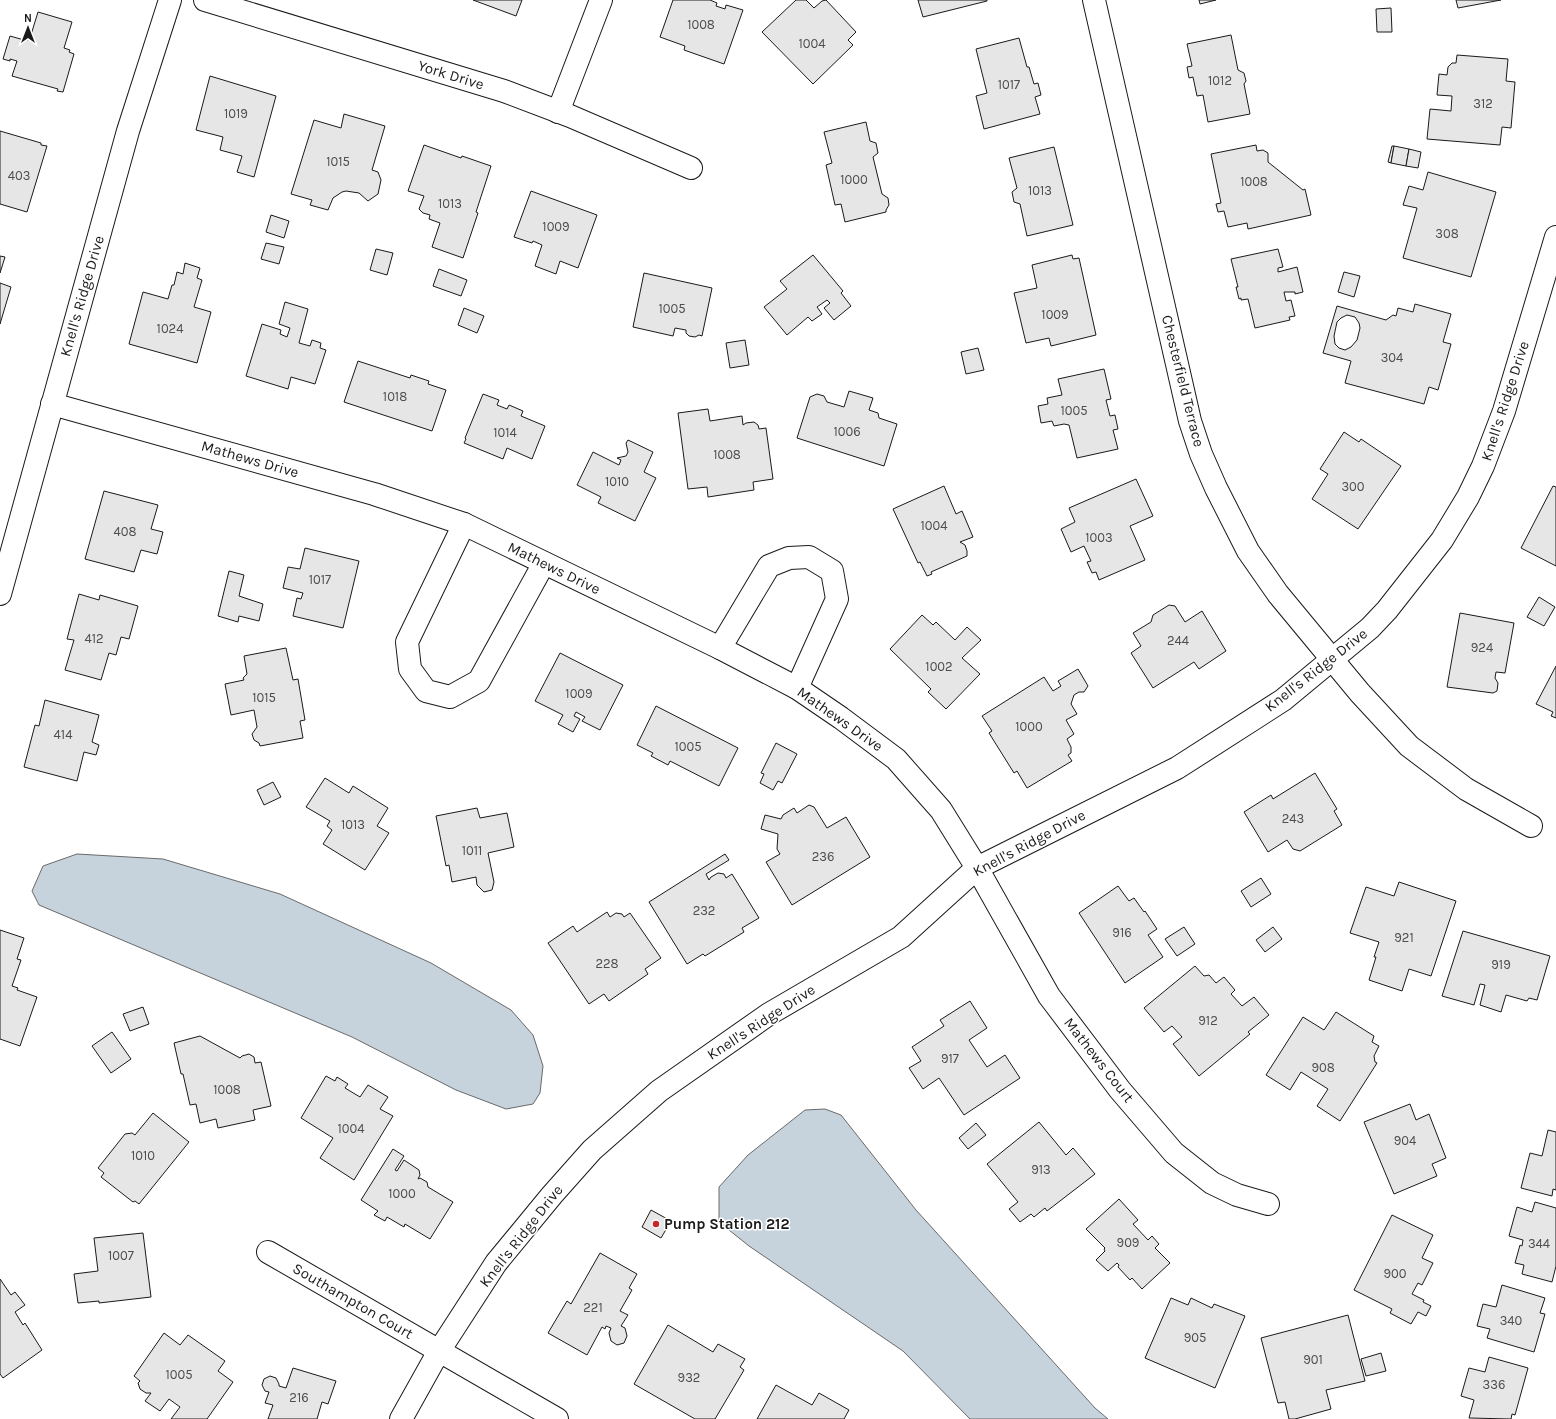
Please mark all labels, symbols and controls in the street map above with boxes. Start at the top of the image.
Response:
north arrow [8,8,48,48]
text: N [24,12,32,25]
house number: 1008 [687,17,715,32]
house number: 1004 [799,36,826,51]
street label: York Drive [416,56,486,94]
house number: 1012 [1208,73,1232,88]
house number: 1017 [998,77,1020,92]
house number: 312 [1473,96,1493,111]
house number: 1019 [224,106,248,121]
house number: 1015 [326,154,350,169]
house number: 403 [8,168,30,183]
house number: 1000 [840,172,868,187]
house number: 1008 [1240,174,1268,189]
house number: 1013 [1028,183,1052,198]
house number: 1013 [438,196,462,211]
house number: 1009 [542,219,570,234]
house number: 308 [1435,226,1459,241]
street label: Knell's Ridge Drive [56,233,108,359]
house number: 1005 [658,301,686,316]
house number: 1009 [1041,307,1069,322]
street label: Chesterfield Terrace [1158,313,1208,449]
house number: 1024 [157,321,183,336]
street label: Knell's Ridge Drive [1477,339,1533,463]
house number: 304 [1381,350,1403,365]
house number: 1018 [383,389,407,404]
house number: 1005 [1060,403,1088,418]
house number: 1006 [833,424,861,439]
house number: 1014 [493,425,517,440]
street label: Mathews Drive [199,436,301,482]
house number: 1008 [713,447,741,462]
house number: 1010 [605,474,629,489]
house number: 300 [1341,479,1365,494]
house number: 1004 [921,518,948,533]
house number: 408 [114,524,136,539]
house number: 1003 [1085,530,1113,545]
street label: Mathews Drive [505,538,603,598]
house number: 1017 [309,572,331,587]
street label: Knell's Ridge Drive [1261,624,1371,716]
house number: 412 [84,631,104,646]
house number: 244 [1167,633,1189,648]
house number: 924 [1471,640,1493,655]
house number: 1002 [925,659,953,674]
street label: Mathews Drive [794,683,886,755]
house number: 1009 [565,686,593,701]
house number: 1015 [252,690,276,705]
house number: 1000 [1015,719,1043,734]
house number: 414 [54,727,72,742]
house number: 1005 [674,739,702,754]
street label: Knell's Ridge Drive [970,806,1088,880]
house number: 243 [1282,811,1304,826]
house number: 1013 [341,817,365,832]
house number: 1011 [462,843,482,858]
house number: 236 [812,849,834,864]
house number: 232 [693,903,715,918]
house number: 916 [1112,925,1132,940]
house number: 921 [1394,930,1414,945]
house number: 228 [595,956,619,971]
house number: 919 [1491,957,1511,972]
street label: Knell's Ridge Drive [704,980,818,1064]
house number: 912 [1198,1013,1218,1028]
street label: Mathews Court [1060,1014,1138,1106]
house number: 917 [941,1051,959,1066]
house number: 908 [1311,1060,1335,1075]
house number: 1008 [213,1082,241,1097]
house number: 1004 [338,1121,365,1136]
house number: 904 [1394,1133,1416,1148]
house number: 1010 [131,1148,155,1163]
house number: 913 [1031,1162,1051,1177]
street label: Knell's Ridge Drive [475,1181,567,1291]
house number: 1000 [388,1186,416,1201]
place label: Pump Station 212 [664,1215,790,1233]
marker: Pump Station 212 [651,1219,661,1229]
house number: 909 [1117,1235,1139,1250]
house number: 344 [1528,1236,1550,1251]
house number: 1007 [108,1248,134,1263]
street label: Southampton Court [290,1259,417,1343]
house number: 900 [1384,1266,1407,1281]
house number: 221 [583,1300,603,1315]
house number: 340 [1500,1313,1523,1328]
house number: 905 [1184,1330,1206,1345]
house number: 901 [1303,1352,1323,1367]
house number: 1005 [165,1367,193,1382]
house number: 932 [678,1370,700,1385]
house number: 336 [1483,1377,1505,1392]
house number: 216 [289,1390,309,1405]

